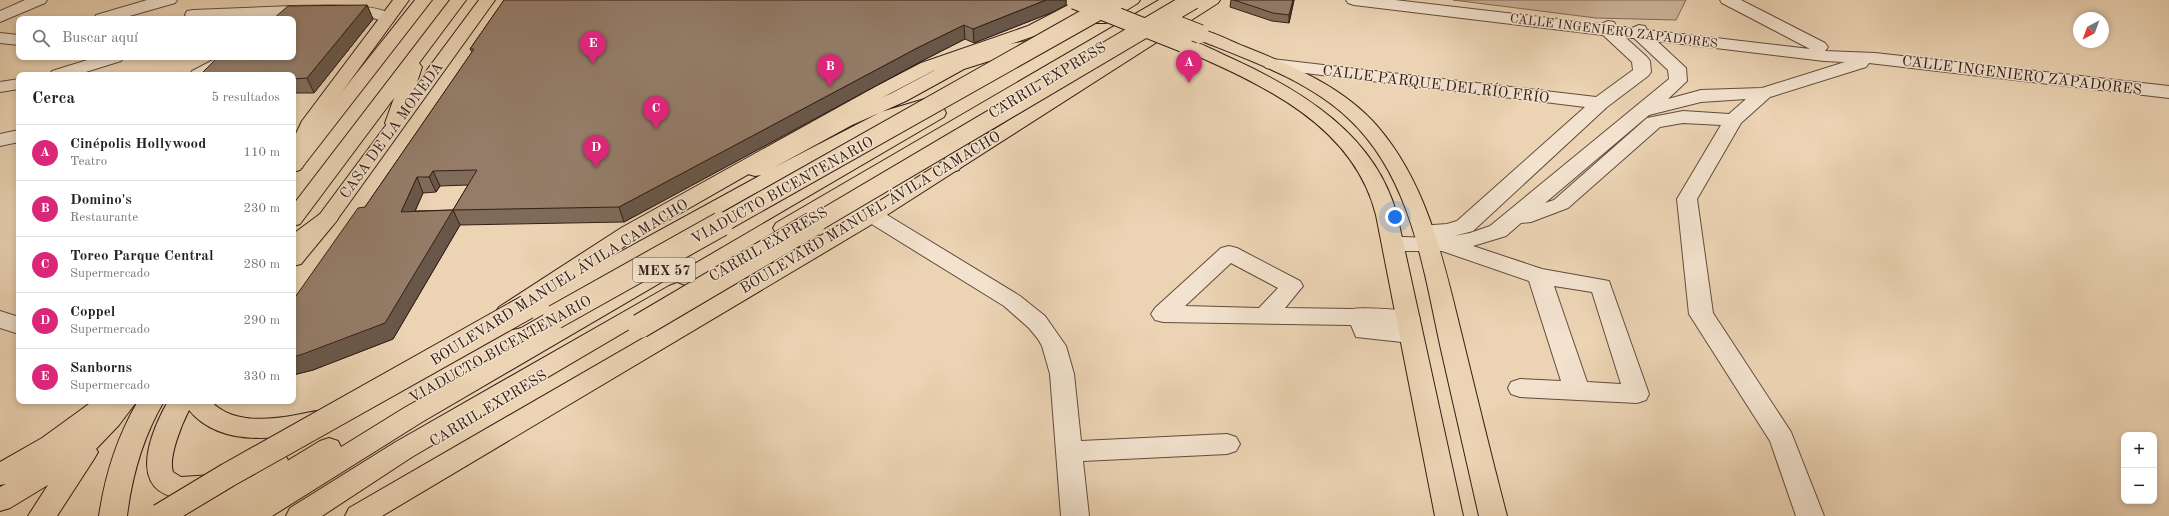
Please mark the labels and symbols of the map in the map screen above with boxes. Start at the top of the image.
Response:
street label: CALLE INGENIERO ZAPADORES [1509,12,1719,51]
north arrow [2073,12,2109,48]
pin: E [580,31,606,64]
street label: CARRIL EXPRESS [987,40,1109,122]
pin: A [1176,50,1202,83]
pin: B [817,54,843,87]
street label: CALLE INGENIERO ZAPADORES [1901,54,2143,99]
street label: CASA DE LA MONEDA [338,60,447,202]
street label: CALLE PARQUE DEL RÍO FRÍO [1322,61,1550,107]
pin: C [643,96,669,129]
street label: BOULEVARD MANUEL ÁVILA CAMACHO [737,127,1003,297]
pin: D [583,135,609,168]
street label: VIADUCTO BICENTENARIO [689,135,876,248]
street label: BOULEVARD MANUEL ÁVILA CAMACHO [427,195,691,369]
street label: CARRIL EXPRESS [707,205,830,285]
your location [1385,207,1405,227]
road number: MEX 57 [633,258,695,282]
street label: VIADUCTO BICENTENARIO [407,294,594,407]
street label: CARRIL EXPRESS [428,368,550,450]

